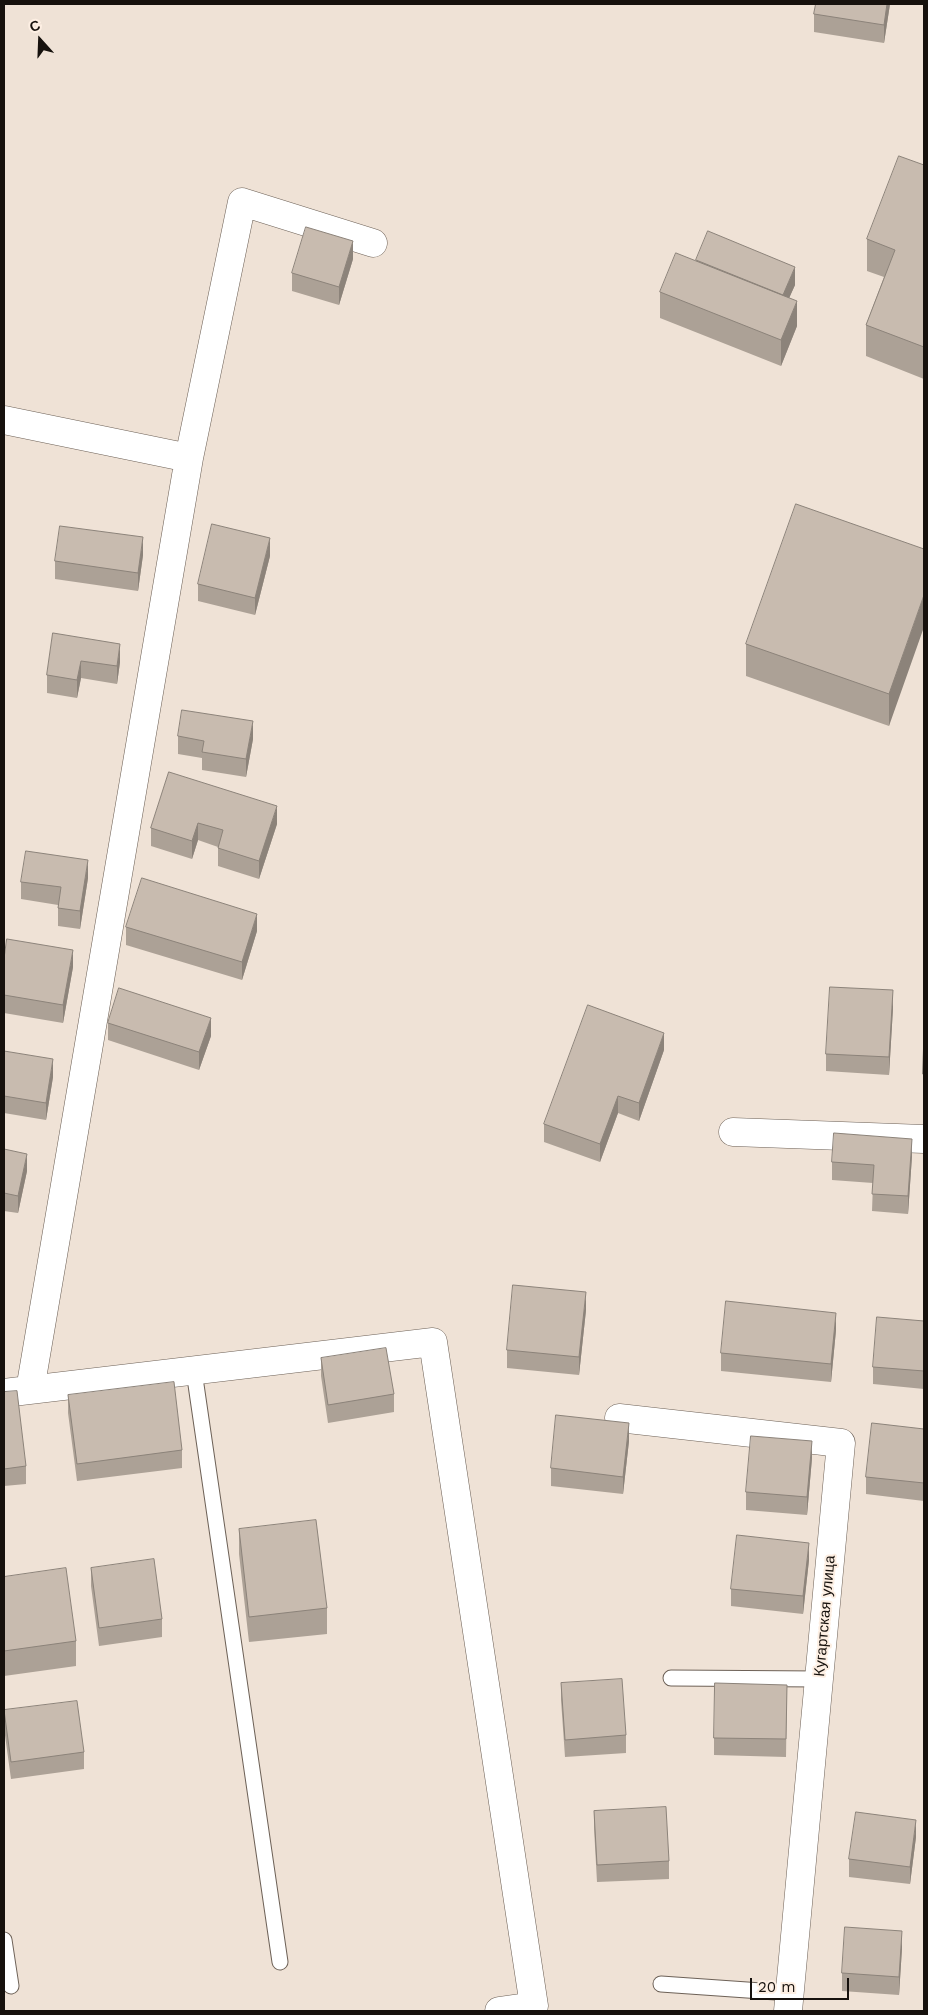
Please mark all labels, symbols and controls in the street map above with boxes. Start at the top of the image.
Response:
north arrow [15,15,65,65]
text: С [27,17,42,35]
street label: Кугартская улица [811,1555,839,1677]
scale bar [753,1968,852,2000]
text: 20 m [758,1978,796,1996]

